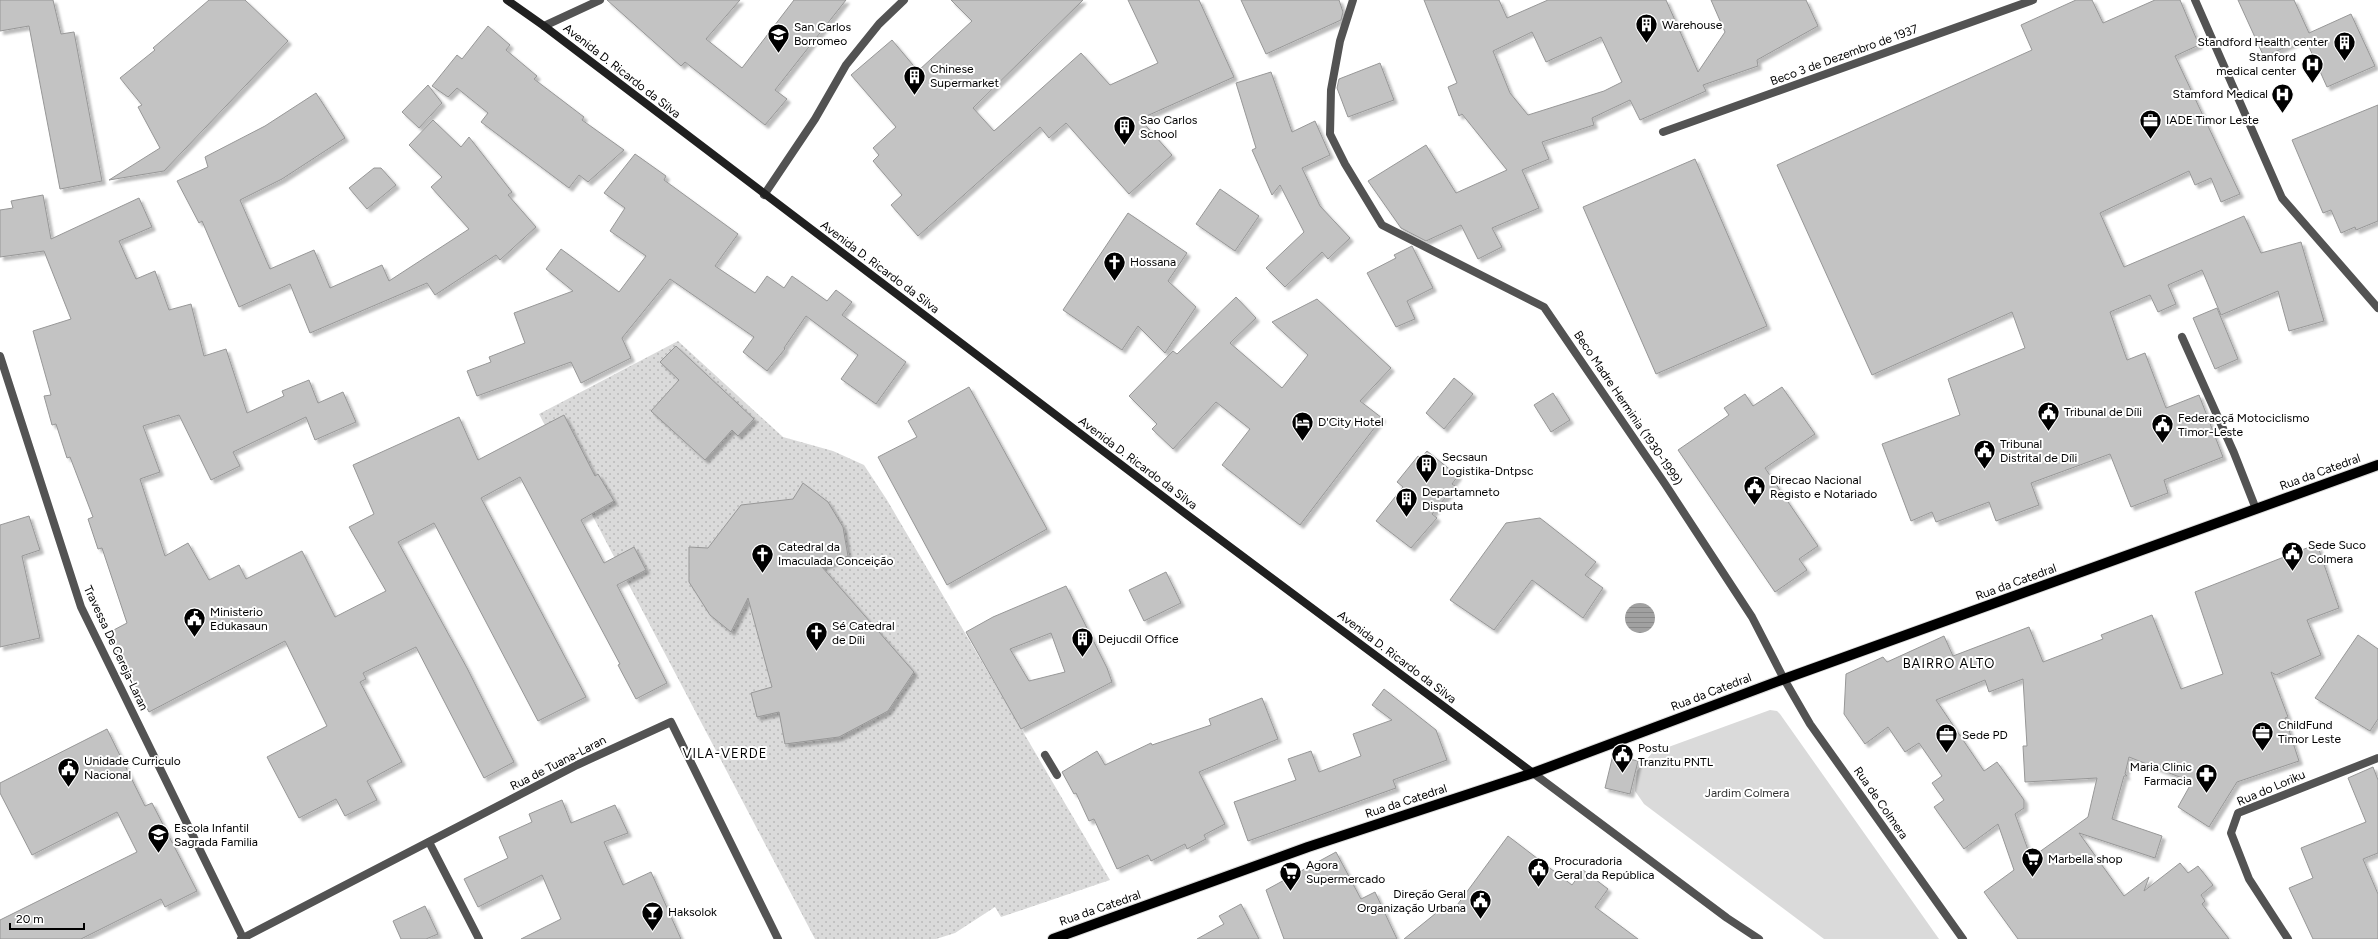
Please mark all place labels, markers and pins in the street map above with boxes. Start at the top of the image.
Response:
building icon: Warehouse [1633,12,1659,45]
place label: Warehouse [1662,18,1723,32]
place label: San Carlos Borromeo [794,20,852,48]
school or university icon: San Carlos Borromeo [765,21,791,54]
building icon: Standford Health center [2331,29,2357,62]
place label: Standford Health center [2198,35,2328,49]
place label: Stanford medical center [2216,50,2296,78]
hospital icon: Stanford medical center [2299,51,2325,84]
place label: Chinese Supermarket [930,62,999,90]
building icon: Chinese Supermarket [901,63,927,96]
hospital icon: Stamford Medical [2270,81,2296,114]
place label: Stamford Medical [2173,87,2268,101]
office icon: IADE Timor Leste [2137,107,2163,140]
place label: Sao Carlos School [1140,113,1198,141]
place label: IADE Timor Leste [2166,113,2259,127]
building icon: Sao Carlos School [1112,114,1138,147]
church icon: Hossana [1101,249,1127,282]
place label: Hossana [1130,255,1176,269]
public building icon: Tribunal de Díli [2035,399,2061,432]
place label: Tribunal de Díli [2064,405,2142,419]
hotel icon: D'City Hotel [1289,409,1315,442]
place label: Federacçã Motociclismo Timor-Leste [2178,411,2309,439]
public building icon: Federacçã Motociclismo Timor-Leste [2149,412,2175,445]
place label: D'City Hotel [1318,415,1384,429]
place label: Tribunal Distrital de Díli [2000,437,2077,465]
public building icon: Tribunal Distrital de Díli [1971,438,1997,471]
place label: Secsaun Logistika-Dntpsc [1442,450,1534,478]
building icon: Secsaun Logistika-Dntpsc [1413,451,1439,484]
place label: Direcao Nacional Registo e Notariado [1770,473,1877,501]
public building icon: Direcao Nacional Registo e Notariado [1741,474,1767,507]
place label: Departamneto Disputa [1422,485,1500,513]
building icon: Departamneto Disputa [1394,486,1420,519]
place label: Sede Suco Colmera [2308,538,2366,566]
public building icon: Sede Suco Colmera [2279,539,2305,572]
place label: Catedral da Imaculada Conceição [778,540,893,568]
church icon: Catedral da Imaculada Conceição [749,541,775,574]
place label: Ministerio Edukasaun [210,605,268,633]
public building icon: Ministerio Edukasaun [181,606,207,639]
place label: Sé Catedral de Díli [832,619,895,647]
church icon: Sé Catedral de Díli [803,620,829,653]
building icon: Dejucdil Office [1069,626,1095,659]
place label: Dejucdil Office [1098,632,1179,646]
place label: ChildFund Timor Leste [2278,718,2341,746]
office icon: ChildFund Timor Leste [2249,719,2275,752]
office icon: Sede PD [1933,722,1959,755]
place label: Sede PD [1962,728,2008,742]
place label: Postu Tranzitu PNTL [1638,741,1714,769]
public building icon: Postu Tranzitu PNTL [1609,742,1635,775]
place label: Unidade Curriculo Nacional [84,754,181,782]
public building icon: Unidade Curriculo Nacional [55,755,81,788]
place label: Maria Clinic Farmacia [2130,760,2193,788]
pharmacy icon: Maria Clinic Farmacia [2194,761,2220,794]
place label: Escola Infantil Sagrada Familia [174,821,258,849]
school or university icon: Escola Infantil Sagrada Familia [146,822,172,855]
supermarket icon: Marbella shop [2020,846,2046,879]
place label: Marbella shop [2048,852,2123,866]
place label: Procuradoria Geral da República [1554,854,1655,882]
public building icon: Procuradoria Geral da República [1526,855,1552,888]
place label: Agora Supermercado [1306,858,1385,886]
supermarket icon: Agora Supermercado [1278,859,1304,892]
place label: Direção Geral Organização Urbana [1357,887,1466,915]
public building icon: Direção Geral Organização Urbana [1468,888,1494,921]
bar icon: Haksolok [639,899,665,932]
place label: Haksolok [668,905,717,919]

